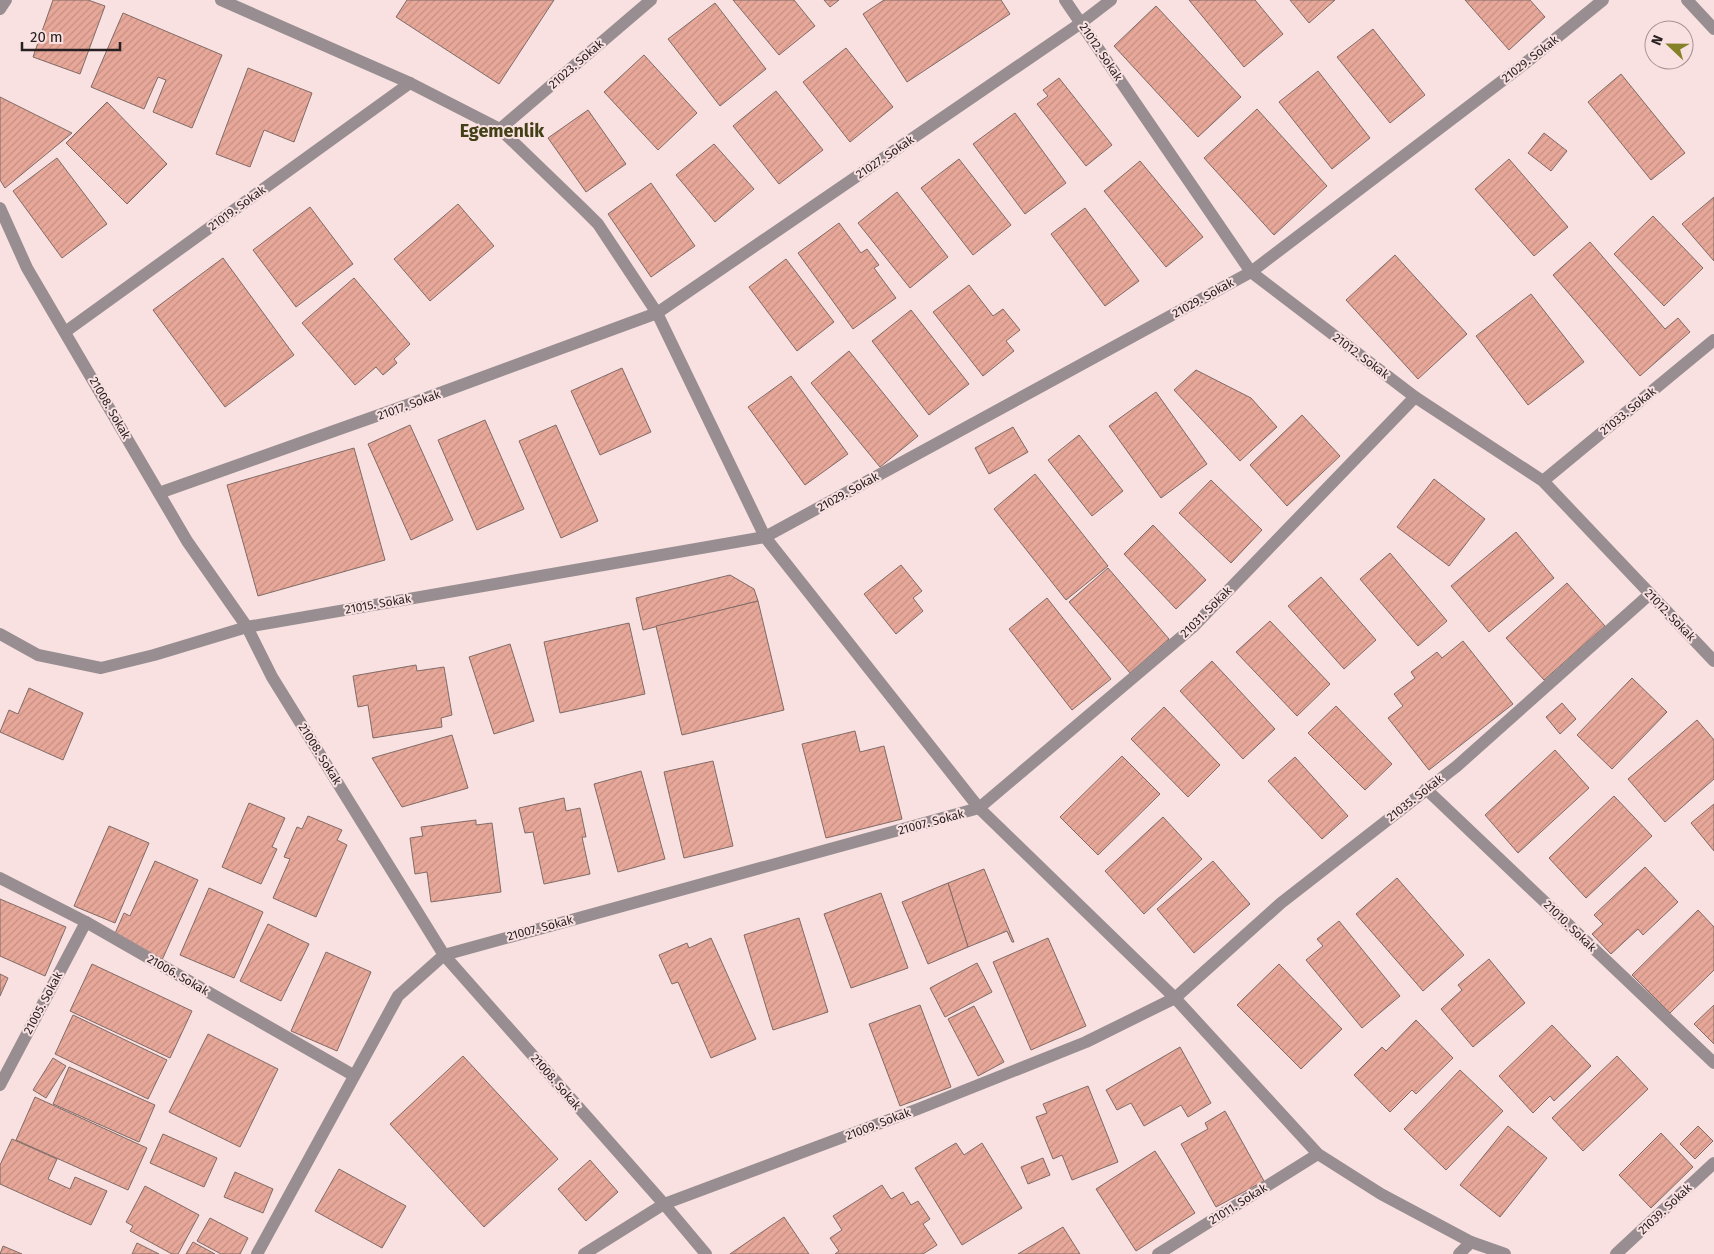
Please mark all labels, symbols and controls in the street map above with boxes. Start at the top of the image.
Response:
scale bar [22,20,120,52]
street label: 21012. Sokak [1077,20,1126,84]
north arrow [1644,20,1694,70]
text: 20 m [30,28,63,46]
street label: 21029. Sokak [1499,32,1562,85]
text: N [1648,33,1667,48]
street label: 21023. Sokak [546,36,607,91]
district label: Egemenlik [460,120,545,142]
street label: 21027. Sokak [853,132,917,181]
street label: 21019. Sokak [206,182,269,233]
street label: 21029. Sokak [1170,275,1237,321]
street label: 21012. Sokak [1330,330,1392,382]
street label: 21008. Sokak [87,375,134,442]
street label: 21033. Sokak [1597,384,1659,438]
street label: 21017. Sokak [376,387,443,423]
street label: 21029. Sokak [815,469,882,515]
street label: 21031. Sokak [1178,583,1235,640]
street label: 21012. Sokak [1642,586,1699,644]
street label: 21015. Sokak [344,591,413,617]
street label: 21008. Sokak [296,721,345,788]
street label: 21035. Sokak [1384,771,1447,824]
street label: 21007. Sokak [897,806,966,838]
street label: 21010. Sokak [1541,898,1600,955]
street label: 21007. Sokak [506,912,575,944]
street label: 21006. Sokak [145,952,212,999]
street label: 21005. Sokak [21,969,66,1037]
street label: 21008. Sokak [528,1051,585,1113]
street label: 21009. Sokak [843,1105,913,1143]
street label: 21011. Sokak [1206,1180,1270,1227]
street label: 21039. Sokak [1635,1180,1695,1237]

